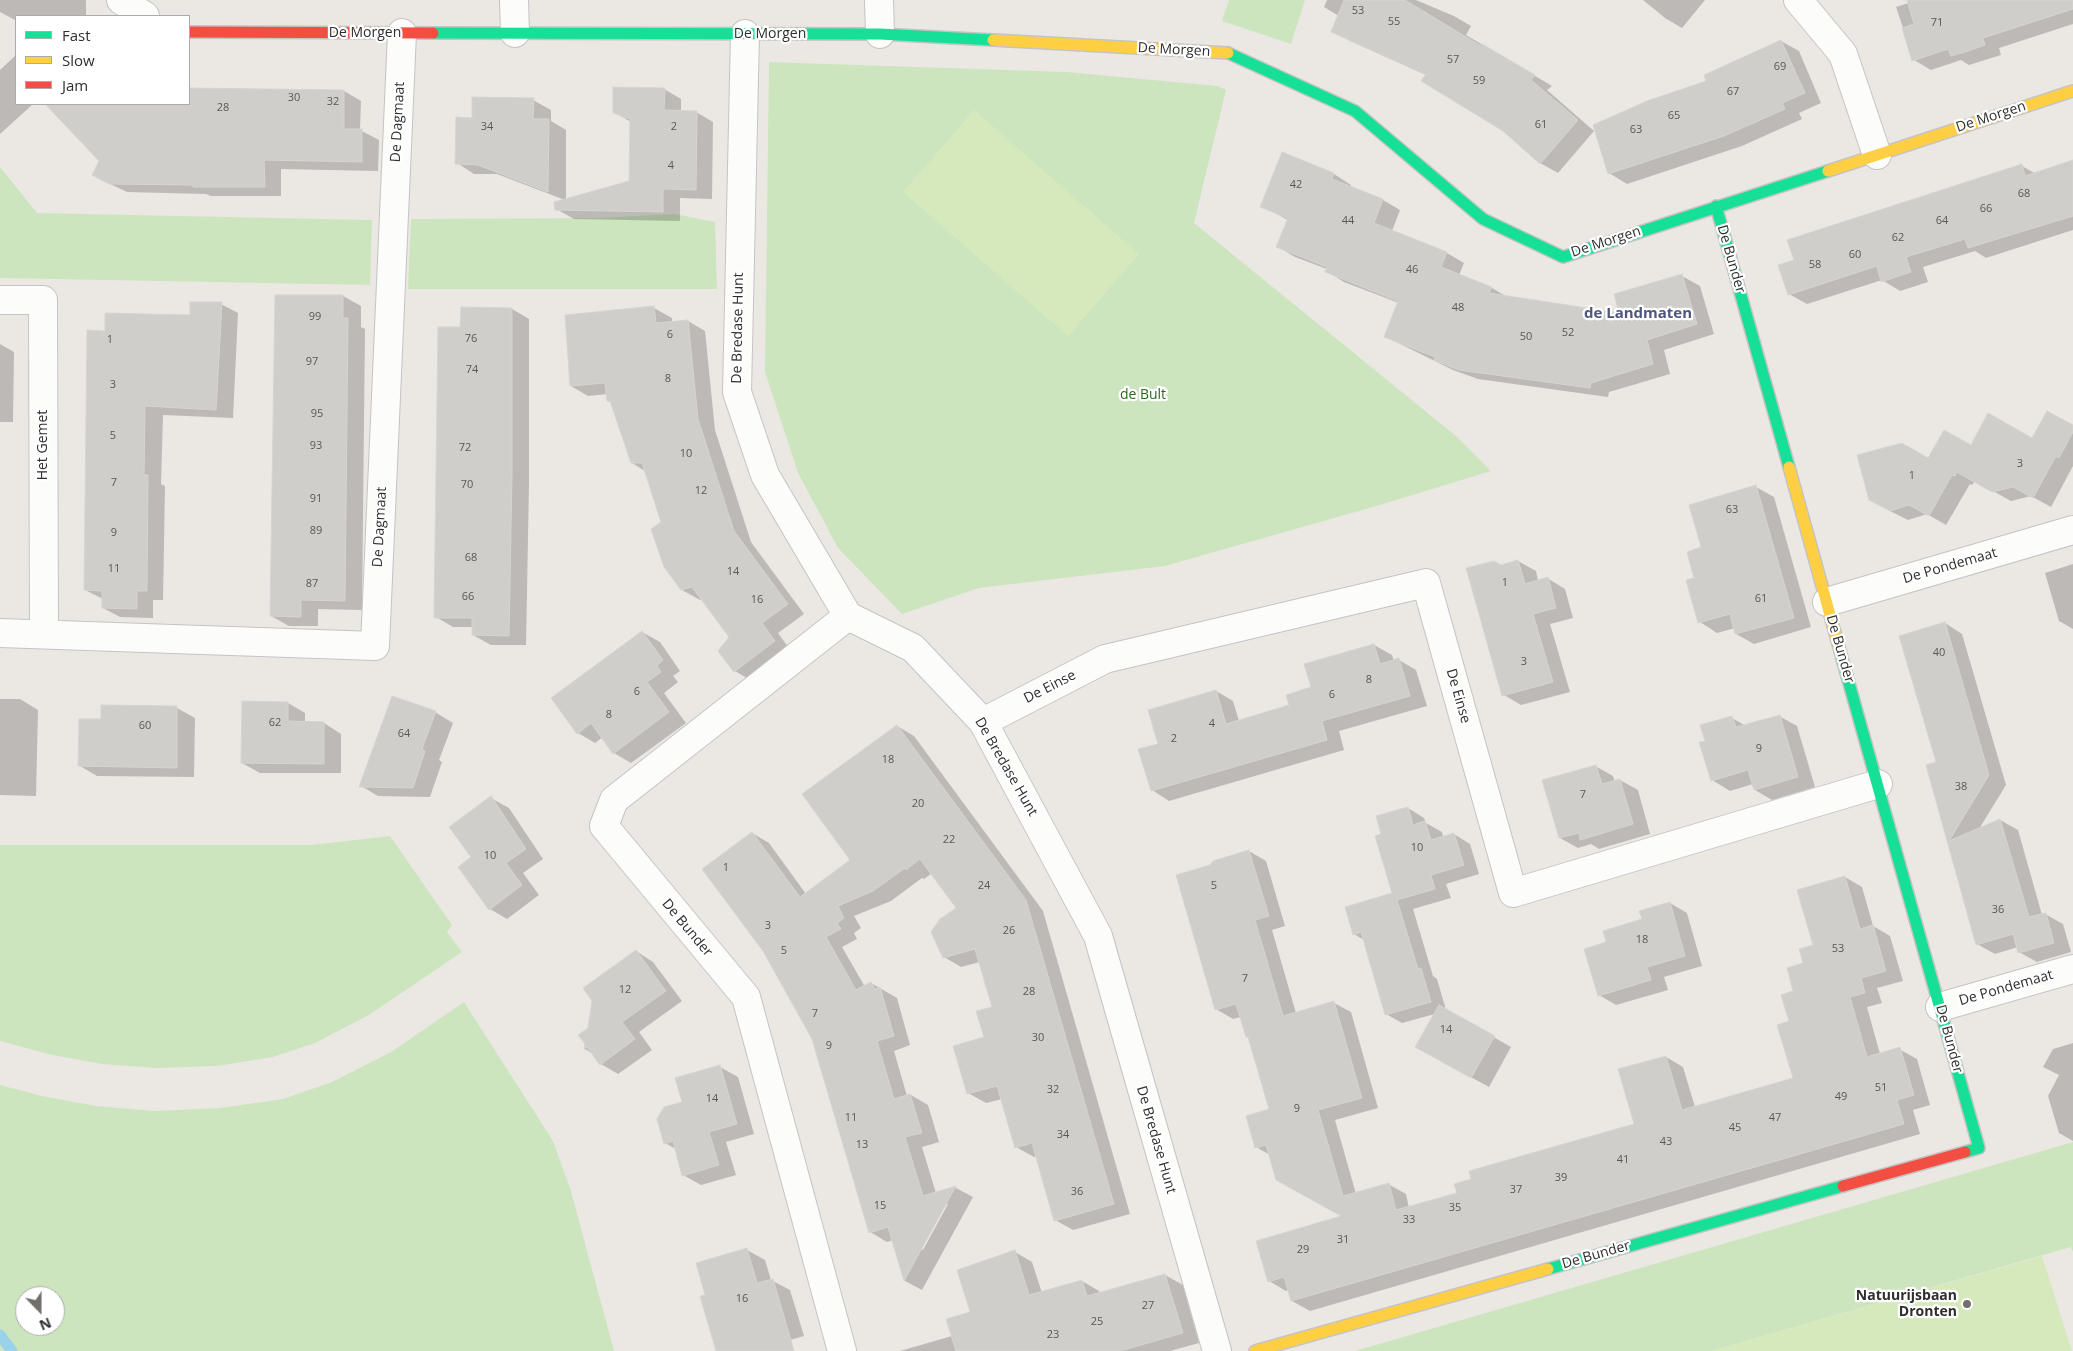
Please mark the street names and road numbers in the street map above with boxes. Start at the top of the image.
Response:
street label: De Morgen [329,25,401,41]
street label: De Morgen [734,26,806,42]
street label: De Morgen [1137,40,1211,60]
street label: De Dagmaat [387,81,409,163]
street label: De Morgen [1954,98,2028,136]
street label: De Morgen [1569,223,1643,261]
street label: De Bunder [1713,223,1749,295]
street label: De Bredase Hunt [729,272,747,384]
street label: Het Gemet [35,410,51,480]
street label: De Dagmaat [369,486,391,568]
street label: De Pondemaat [1901,545,1999,587]
street label: De Bunder [1822,613,1858,685]
street label: De Einse [1021,667,1079,707]
street label: De Einse [1442,667,1474,725]
street label: De Bredase Hunt [971,715,1041,819]
street label: De Bunder [658,896,716,960]
street label: De Pondemaat [1957,967,2055,1009]
street label: De Bunder [1932,1003,1966,1075]
street label: De Bredase Hunt [1133,1084,1179,1196]
street label: De Bunder [1560,1237,1632,1273]

